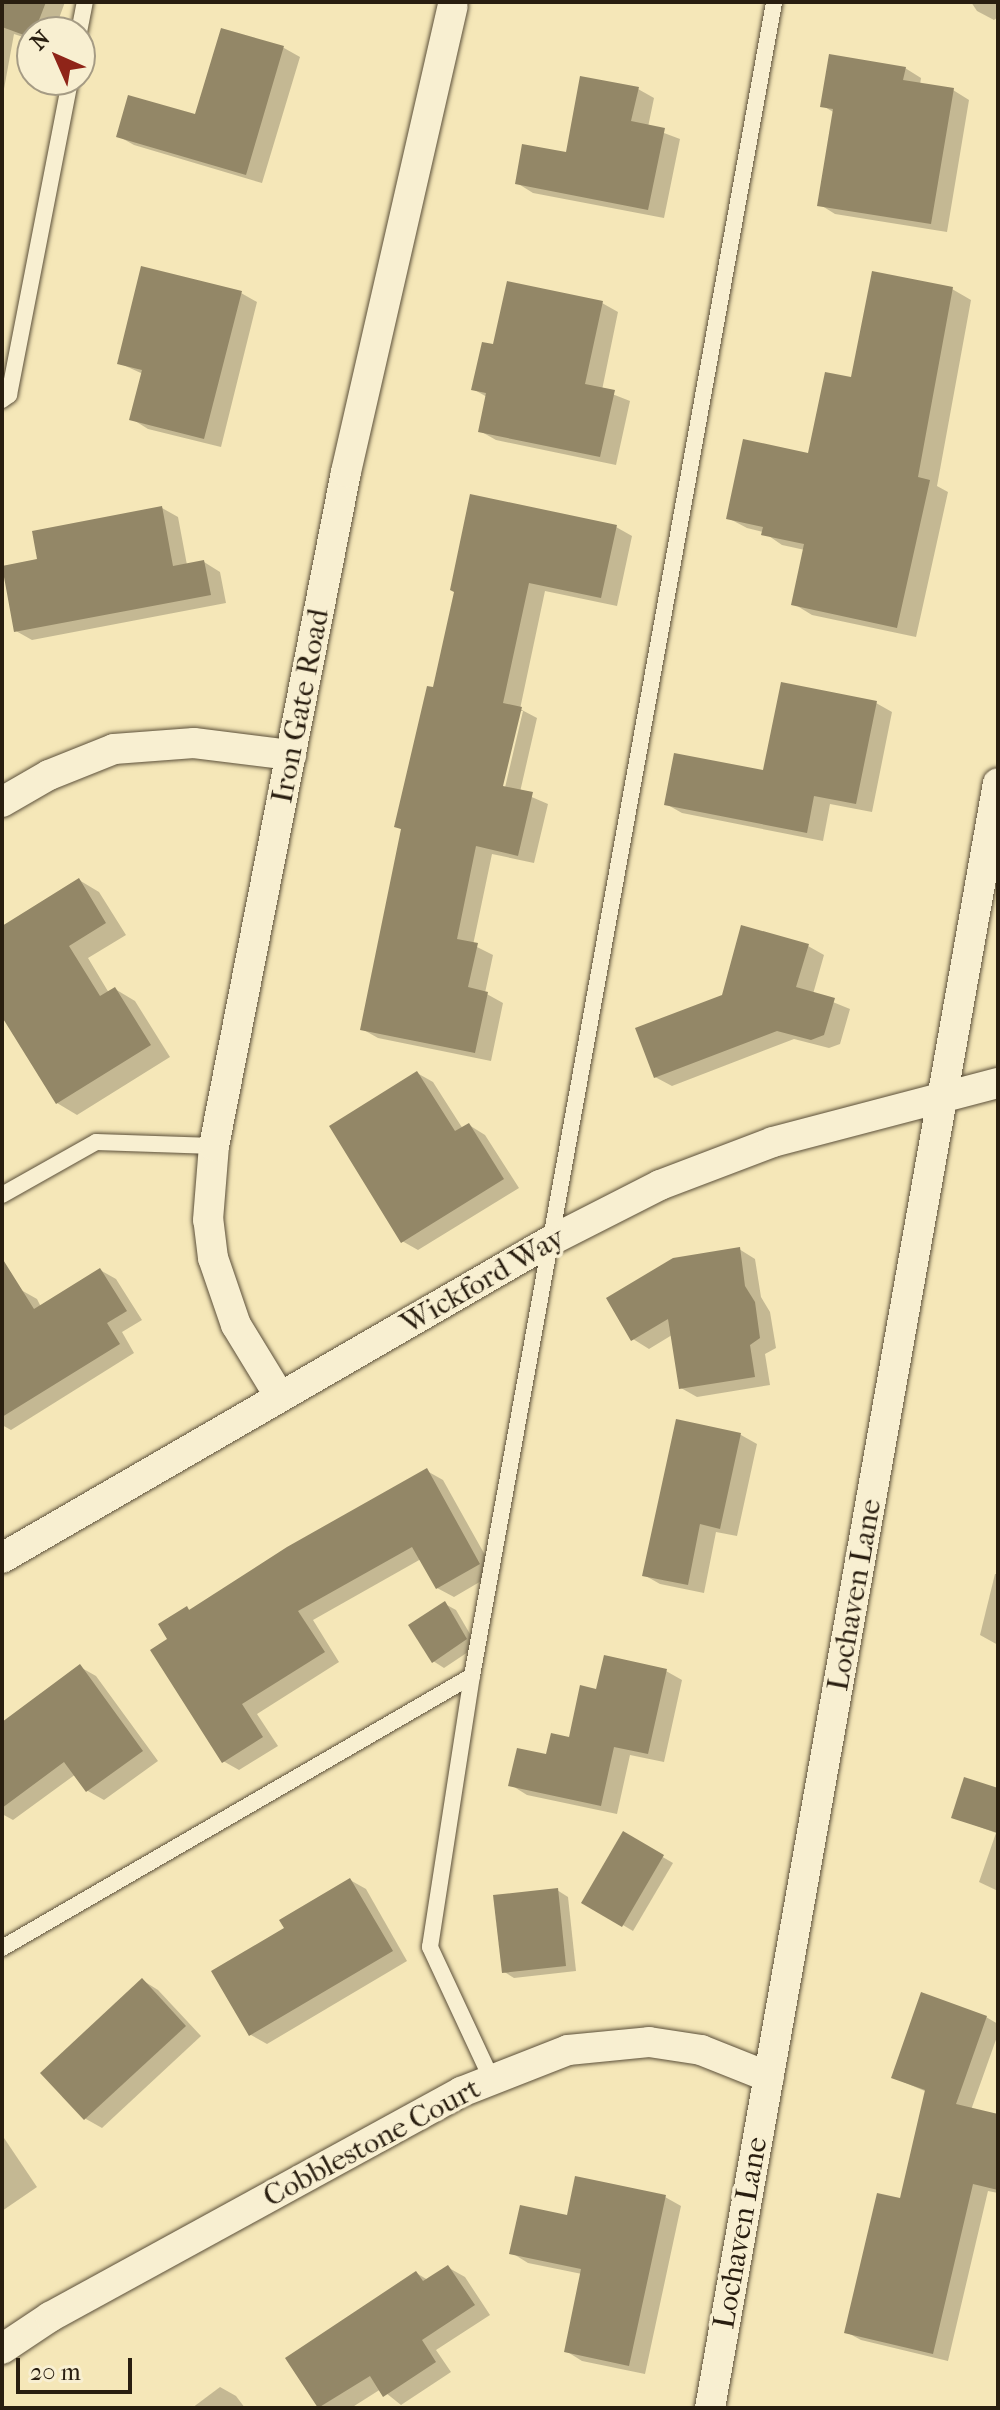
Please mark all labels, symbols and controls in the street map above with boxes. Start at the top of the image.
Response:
north arrow [16,16,96,96]
text: N [25,25,56,56]
street label: Iron Gate Road [265,606,337,806]
street label: Wickford Way [395,1220,571,1342]
street label: Lochaven Lane [820,1496,890,1694]
street label: Cobblestone Court [257,2071,487,2215]
street label: Lochaven Lane [706,2134,776,2332]
scale bar [20,2342,136,2392]
text: 20 m [30,2358,81,2386]

